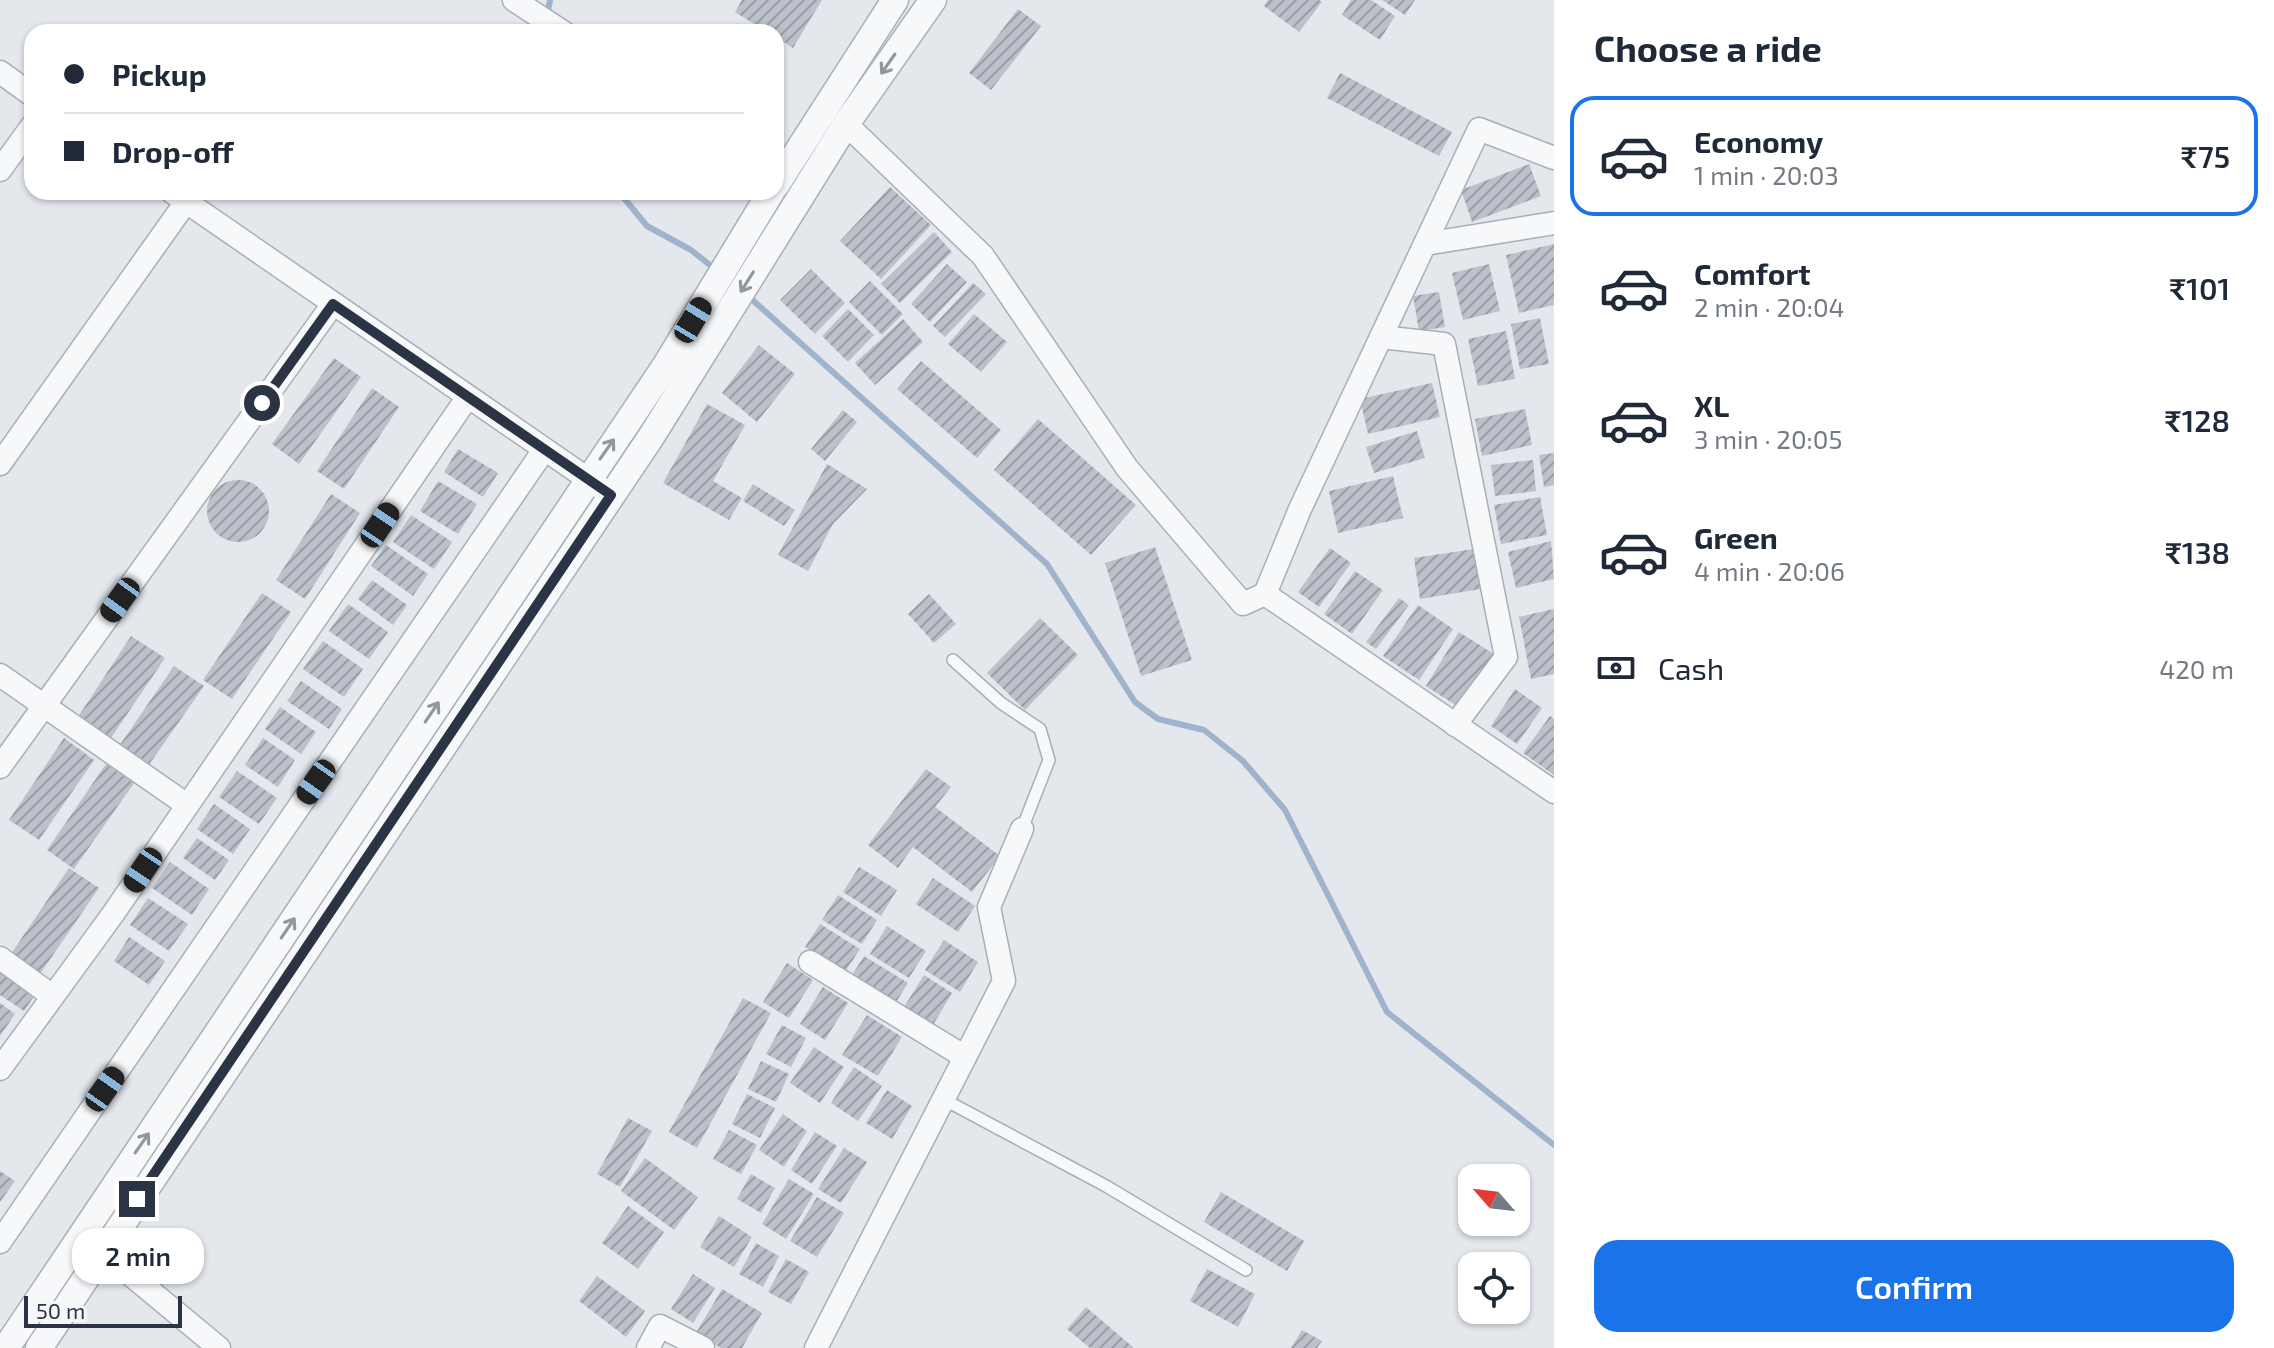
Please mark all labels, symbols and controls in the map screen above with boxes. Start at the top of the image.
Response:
text: Choose a ride [1594,26,1822,69]
one-way arrow [880,52,897,74]
text: Pickup [112,56,207,92]
icon: car [1598,120,1670,192]
text: Economy [1694,123,1823,159]
text: Drop-off [112,133,234,169]
text: ₹75 [2181,138,2230,174]
text: 1 min · 20:03 [1694,159,1839,190]
icon: car [1598,252,1670,324]
text: Comfort [1694,255,1811,291]
one-way arrow [739,270,755,293]
text: ₹101 [2169,270,2230,306]
text: 2 min · 20:04 [1694,291,1845,322]
car [670,293,716,347]
icon: car [1598,384,1670,456]
route start [244,385,280,421]
text: XL [1694,387,1729,423]
text: ₹128 [2164,402,2230,438]
text: 3 min · 20:05 [1694,423,1842,454]
one-way arrow [599,438,615,460]
car [357,498,403,552]
icon: car [1598,516,1670,588]
text: Green [1694,519,1778,555]
text: ₹138 [2165,534,2230,570]
text: 4 min · 20:06 [1694,555,1845,586]
car [96,574,144,626]
icon: cash [1594,646,1638,690]
text: Cash [1658,650,1724,686]
text: 420 m [2159,653,2234,684]
one-way arrow [424,701,440,723]
car [292,755,340,809]
car [120,843,166,897]
one-way arrow [280,917,296,940]
car [81,1062,129,1116]
one-way arrow [134,1133,150,1155]
north arrow [1458,1164,1530,1236]
map controls [1458,1164,1530,1324]
route end [119,1181,155,1217]
callout: 2 min [71,1227,203,1283]
text: 2 min [105,1240,171,1271]
button: Confirm [1594,1240,2234,1332]
button: locate [1458,1252,1530,1324]
scale bar [24,1292,182,1328]
text: 50 m [36,1297,85,1323]

